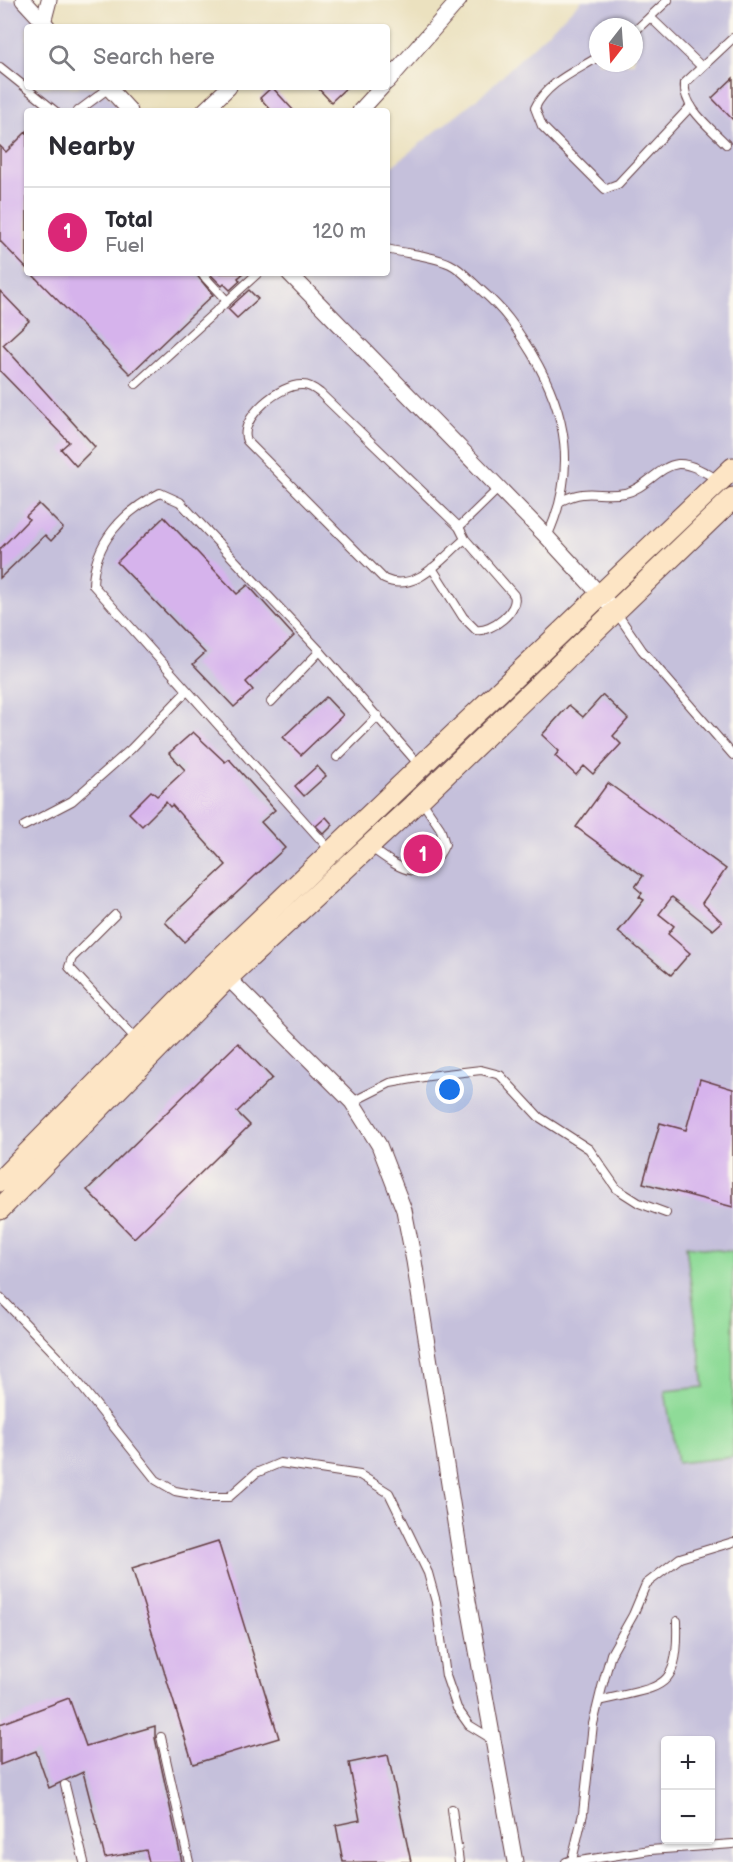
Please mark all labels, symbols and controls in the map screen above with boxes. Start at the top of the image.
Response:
north arrow [589,18,643,72]
search box [24,24,390,90]
icon: search [45,41,78,74]
text: Search here [93,44,215,71]
text: Nearby [48,132,135,163]
text: Total [105,207,153,234]
text: 1 [63,220,72,244]
text: 120 m [313,220,366,244]
text: Fuel [105,234,144,258]
pin: 1 [404,832,442,876]
your location [435,1075,464,1104]
map controls [661,1736,715,1844]
button: + [661,1736,715,1790]
button: − [661,1790,715,1844]

